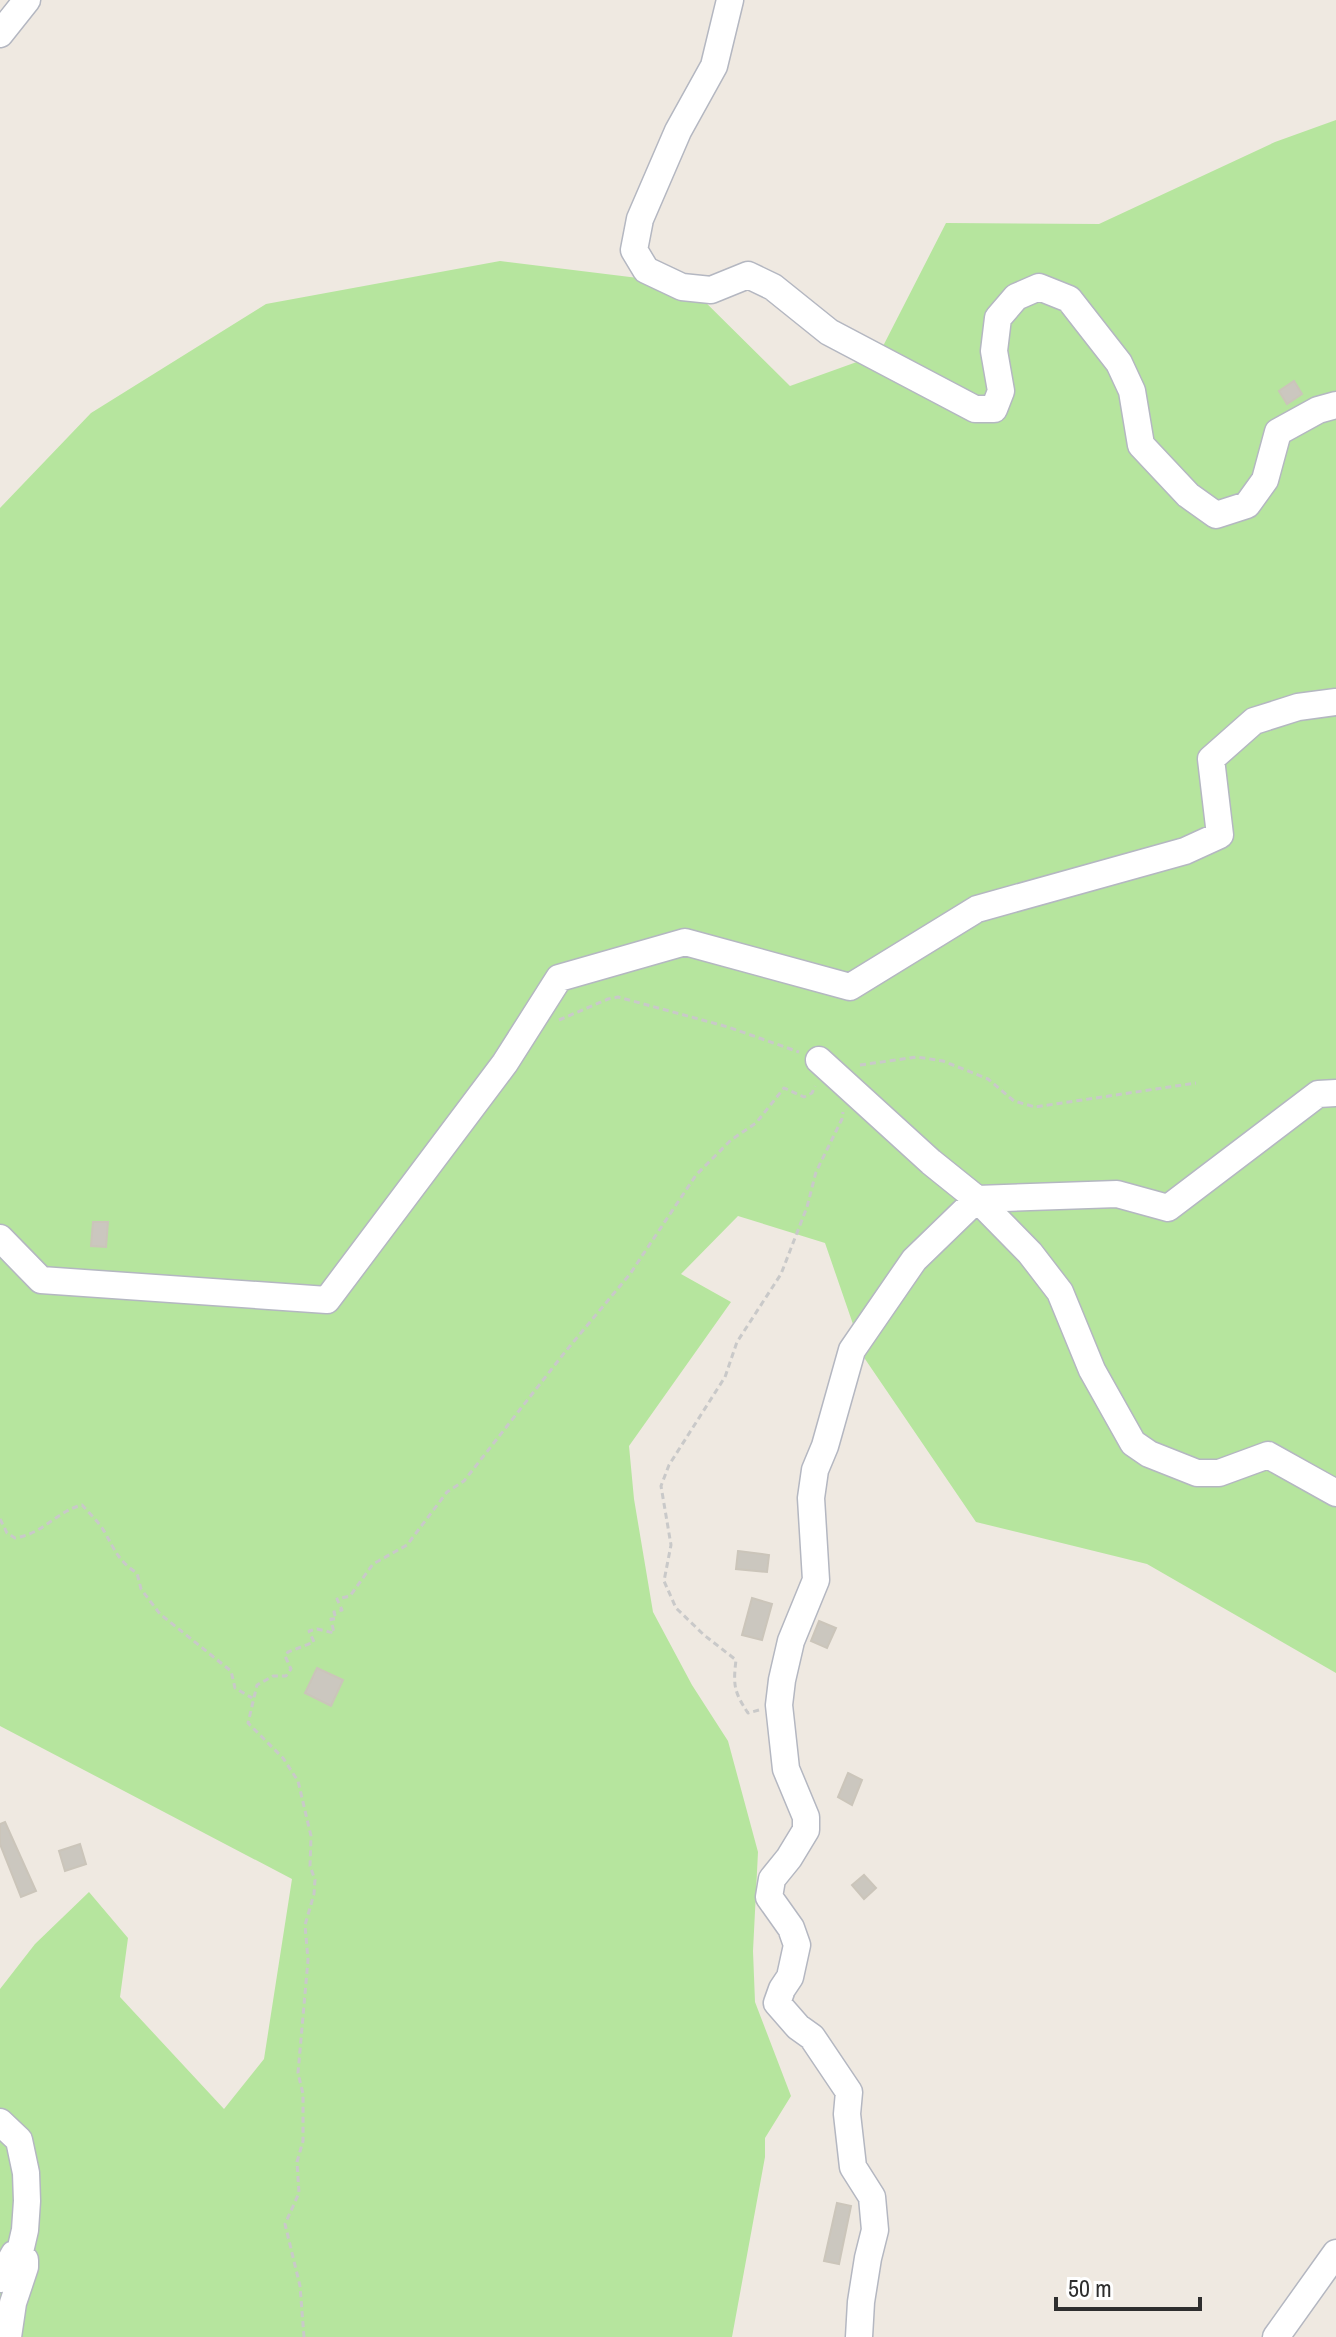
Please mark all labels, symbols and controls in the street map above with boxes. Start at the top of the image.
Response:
scale bar [1056,2261,1200,2311]
text: 50 m [1068,2272,1112,2304]

